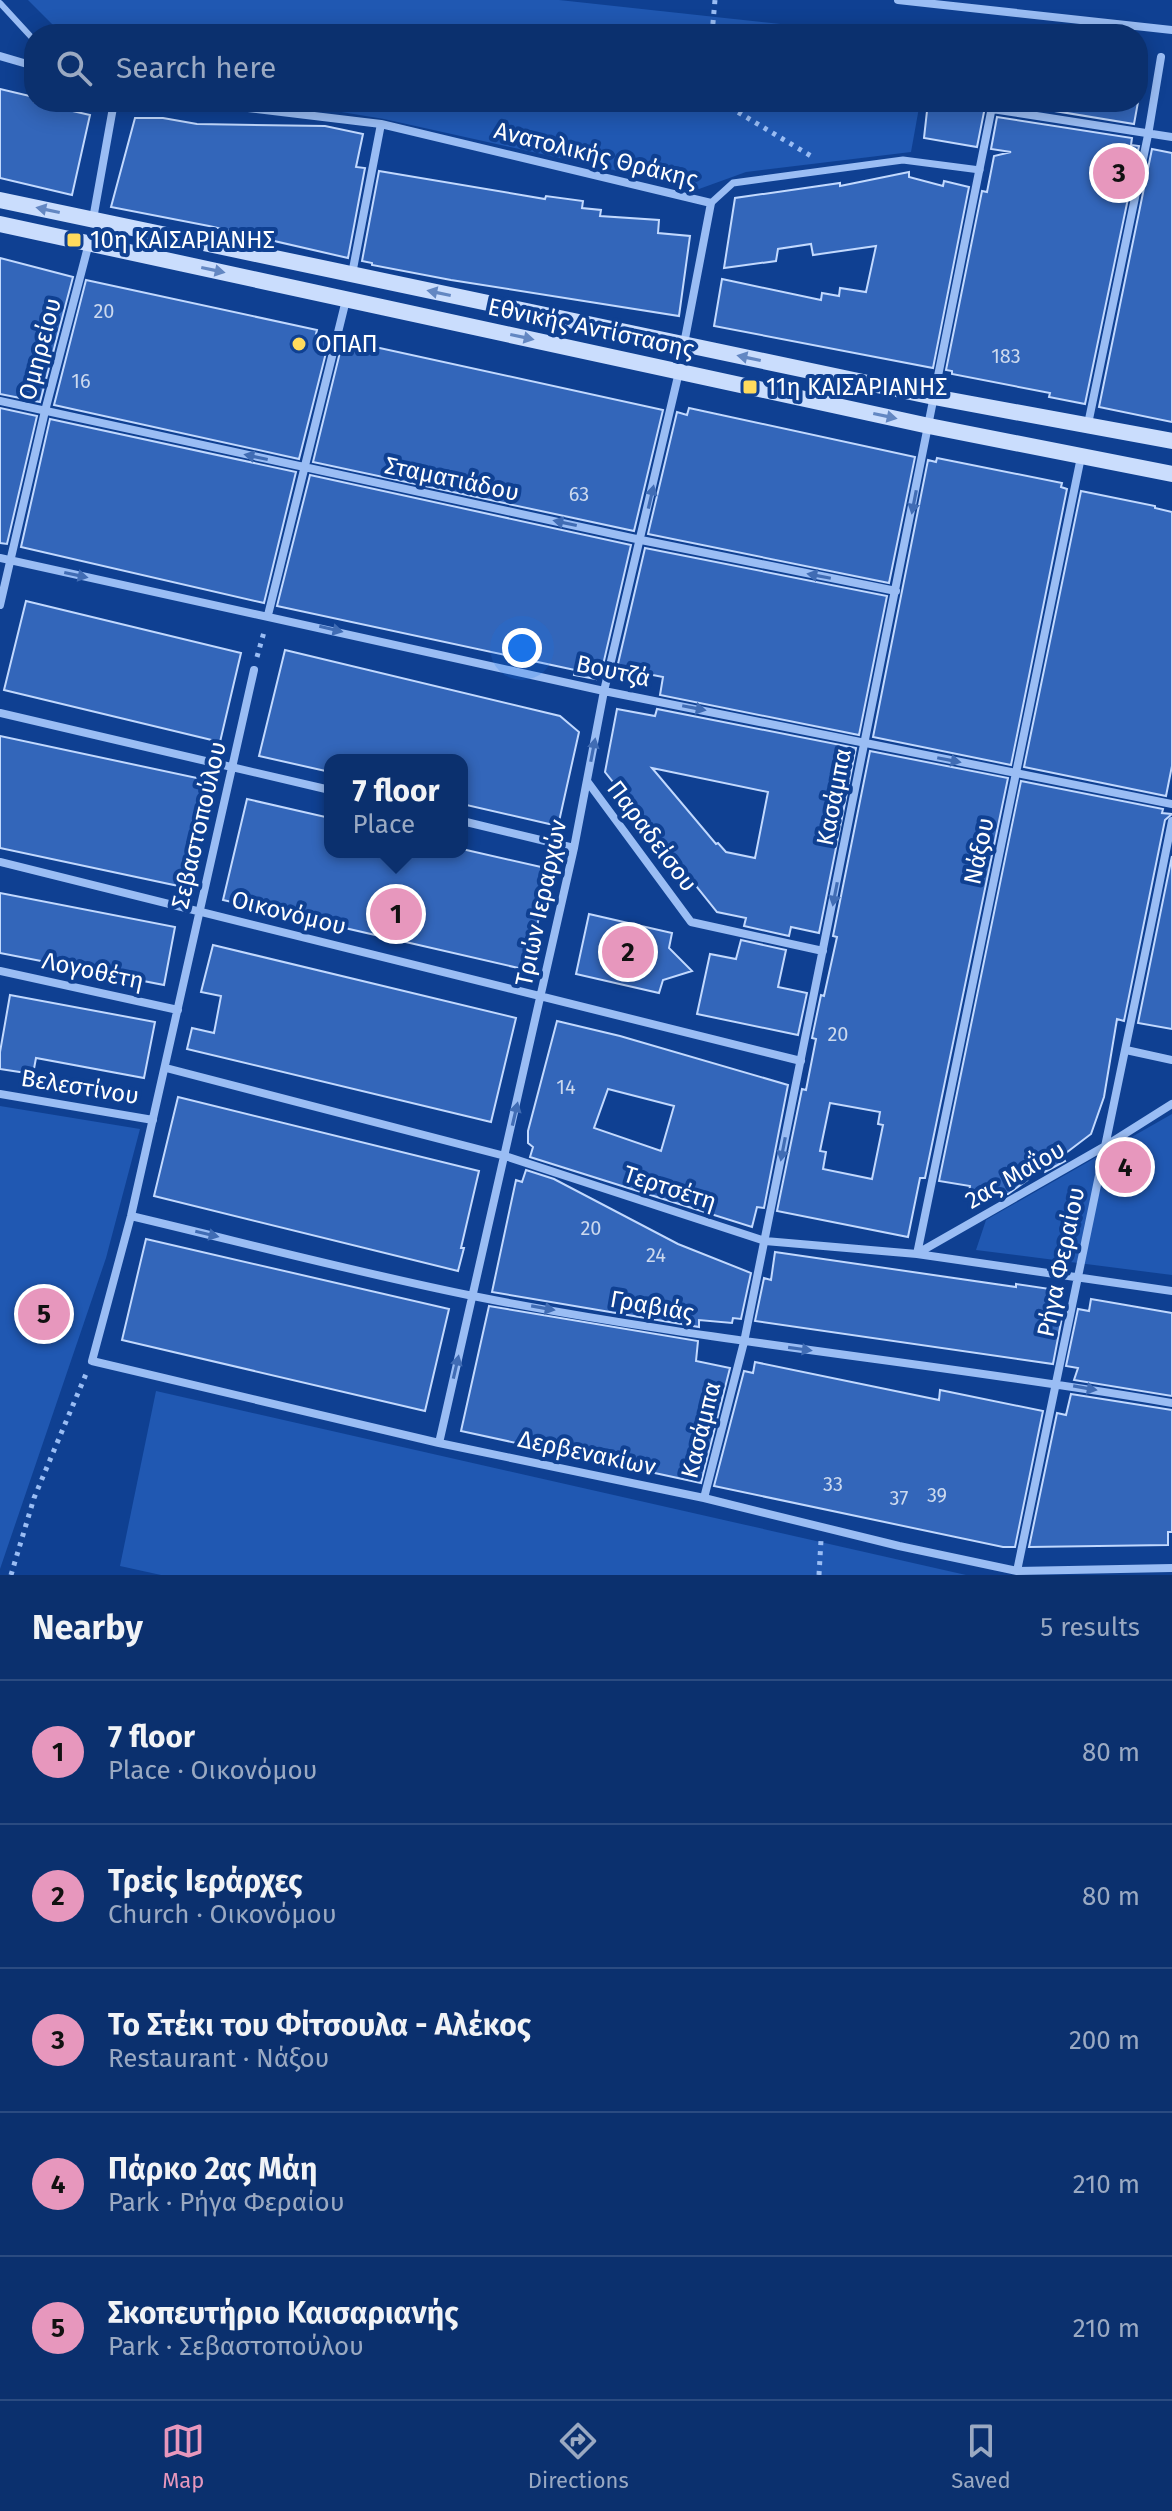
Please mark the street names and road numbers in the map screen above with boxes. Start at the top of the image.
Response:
street label: Ανατολικής Θράκης [491,116,701,194]
street label: Εθνικής Αντίστασης [485,292,697,364]
street label: Ομηρείου [13,295,67,403]
street label: Σταματιάδου [382,451,522,507]
street label: Βουτζά [573,650,653,692]
street label: Σεβαστοπούλου [166,739,232,911]
street label: Κασάμπα [811,746,857,848]
street label: Παραδείσου [601,775,703,897]
street label: Νάξου [958,815,1000,887]
street label: Τριών Ιεραρχών [510,817,572,989]
street label: Οικονόμου [229,885,349,941]
street label: Λογοθέτη [40,947,146,995]
street label: Βελεστίνου [19,1064,141,1110]
street label: 2ας Μαΐου [960,1134,1070,1215]
street label: Τερτσέτη [620,1160,720,1216]
street label: Ρήγα Φεραίου [1031,1184,1091,1340]
street label: Γραβιάς [608,1285,696,1327]
street label: Κασάμπα [676,1379,726,1481]
street label: Δερβενακίων [516,1425,659,1481]

